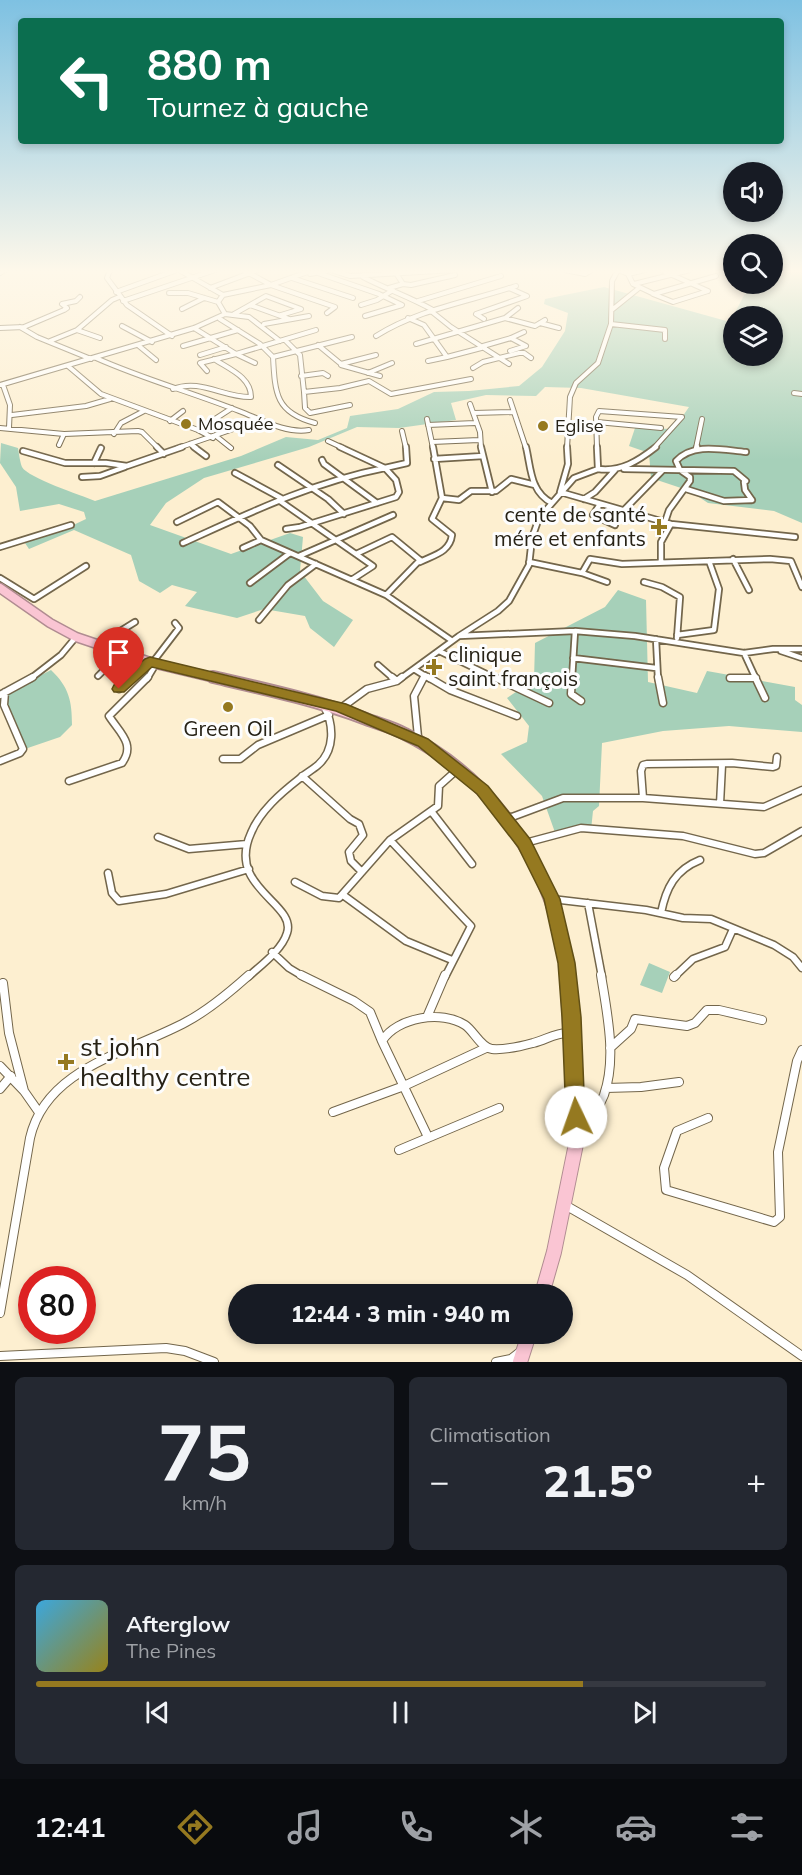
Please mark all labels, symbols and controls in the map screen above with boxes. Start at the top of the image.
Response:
text: 880 m [147,38,272,91]
icon: left [48,42,126,120]
text: Tournez à gauche [147,90,369,124]
map controls [723,162,783,366]
button: sound [723,162,783,222]
button: search [723,234,783,294]
button: layers [723,306,783,366]
place label: Mosquée [198,412,273,435]
place label: Eglise [555,414,604,437]
marker: Mosquée [179,417,193,431]
marker: Eglise [536,419,550,433]
place label: cente de santé mére et enfants [494,501,646,551]
marker: cente de santé mére et enfants [650,518,668,536]
pin [93,627,144,689]
icon: arrive [102,636,135,669]
place label: clinique saint françois [448,641,578,691]
marker: clinique saint françois [425,658,443,676]
marker: Green Oil [221,700,235,714]
place label: Green Oil [183,715,273,741]
place label: st john healthy centre [80,1030,250,1093]
marker: st john healthy centre [57,1053,75,1071]
position arrow [544,1085,608,1149]
speed limit sign: 80 [18,1266,96,1344]
text: 12:44 · 3 min · 940 m [291,1300,510,1328]
text: 75 [157,1402,251,1500]
text: Climatisation [430,1422,551,1447]
text: 21.5° [543,1452,653,1508]
text: − [430,1460,449,1501]
text: + [746,1460,766,1501]
text: km/h [182,1490,227,1515]
text: Afterglow [126,1610,230,1638]
text: The Pines [126,1638,216,1663]
icon: previous [141,1696,174,1729]
icon: pause [384,1696,417,1729]
icon: next [628,1696,661,1729]
icon: directions [174,1806,216,1848]
icon: music [284,1806,326,1848]
icon: phone [395,1806,437,1848]
icon: climate [505,1806,547,1848]
icon: car [615,1806,657,1848]
icon: filters [726,1806,768,1848]
text: 12:41 [34,1810,106,1844]

